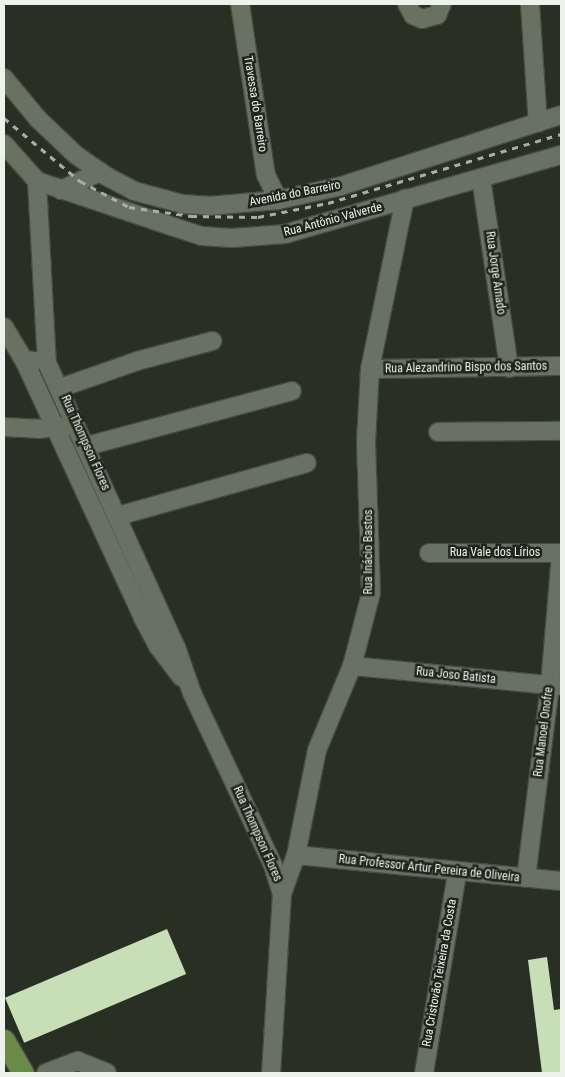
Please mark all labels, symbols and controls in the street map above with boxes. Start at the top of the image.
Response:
street label: Travessa do Barreiro [240,55,270,153]
street label: Avenida do Barreiro [248,178,342,210]
street label: Rua Antônio Valverde [282,200,384,240]
street label: Rua Jorge Amado [482,230,508,316]
street label: Rua Alezandrino Bispo dos Santos [385,359,547,377]
street label: Rua Thompson Flores [57,393,113,493]
street label: Rua Inácio Bastos [362,509,376,595]
street label: Rua Vale dos Lírios [450,546,540,560]
street label: Rua Joso Batista [415,665,497,687]
street label: Rua Manoel Onofre [531,686,557,778]
street label: Rua Thompson Flores [229,784,285,884]
street label: Rua Professor Artur Pereira de Oliveira [338,852,520,886]
street label: Rua Cristovão Teixeira da Costa [420,898,460,1048]

